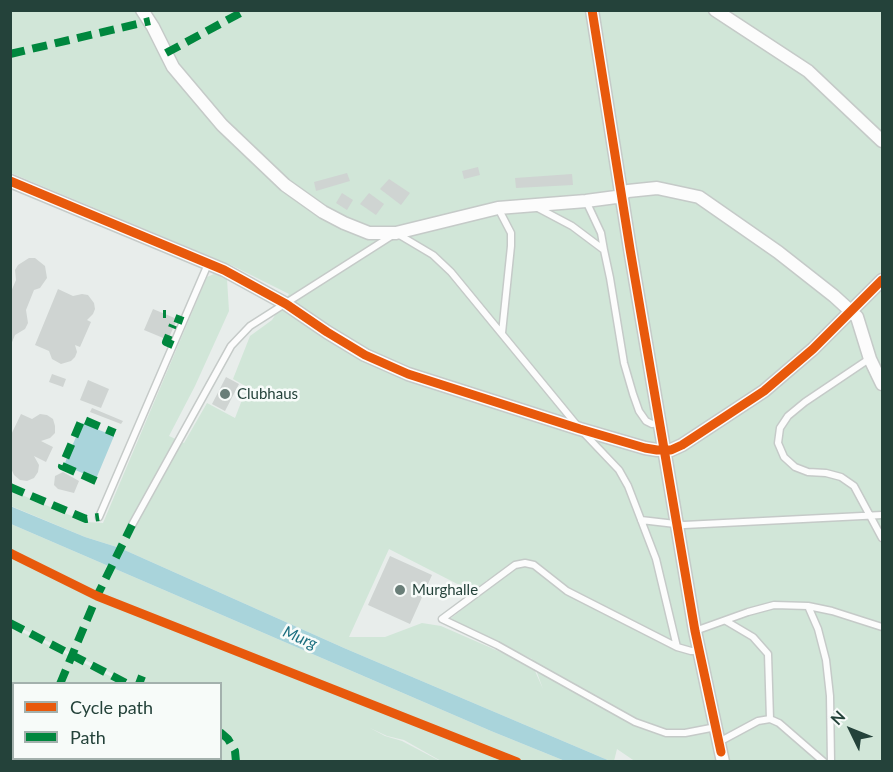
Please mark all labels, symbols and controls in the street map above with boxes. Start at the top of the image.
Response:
place label: Clubhaus [237,385,298,403]
marker: Clubhaus [218,387,232,401]
place label: Murghalle [412,581,478,599]
marker: Murghalle [393,583,407,597]
water label: Murg [280,622,320,654]
legend [12,682,222,760]
text: Cycle path [70,696,153,718]
north arrow [821,700,881,760]
text: N [826,706,849,728]
text: Path [70,726,106,748]

